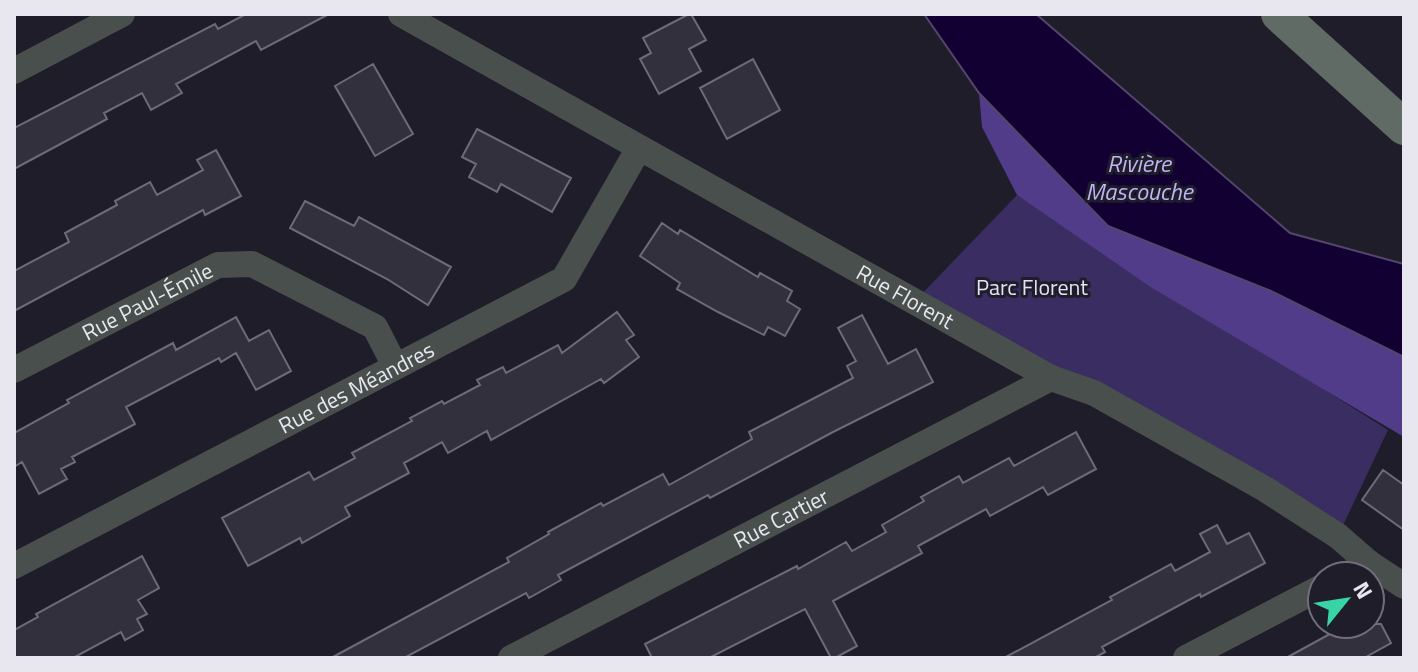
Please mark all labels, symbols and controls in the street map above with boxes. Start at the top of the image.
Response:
water label: Rivière Mascouche [1085,145,1194,209]
street label: Rue Paul-Émile [76,253,219,349]
street label: Rue Florent [850,255,961,338]
park label: Parc Florent [976,270,1088,304]
street label: Rue des Méandres [272,333,440,442]
street label: Rue Cartier [727,479,835,557]
north arrow [1306,560,1386,640]
text: N [1345,575,1382,605]

